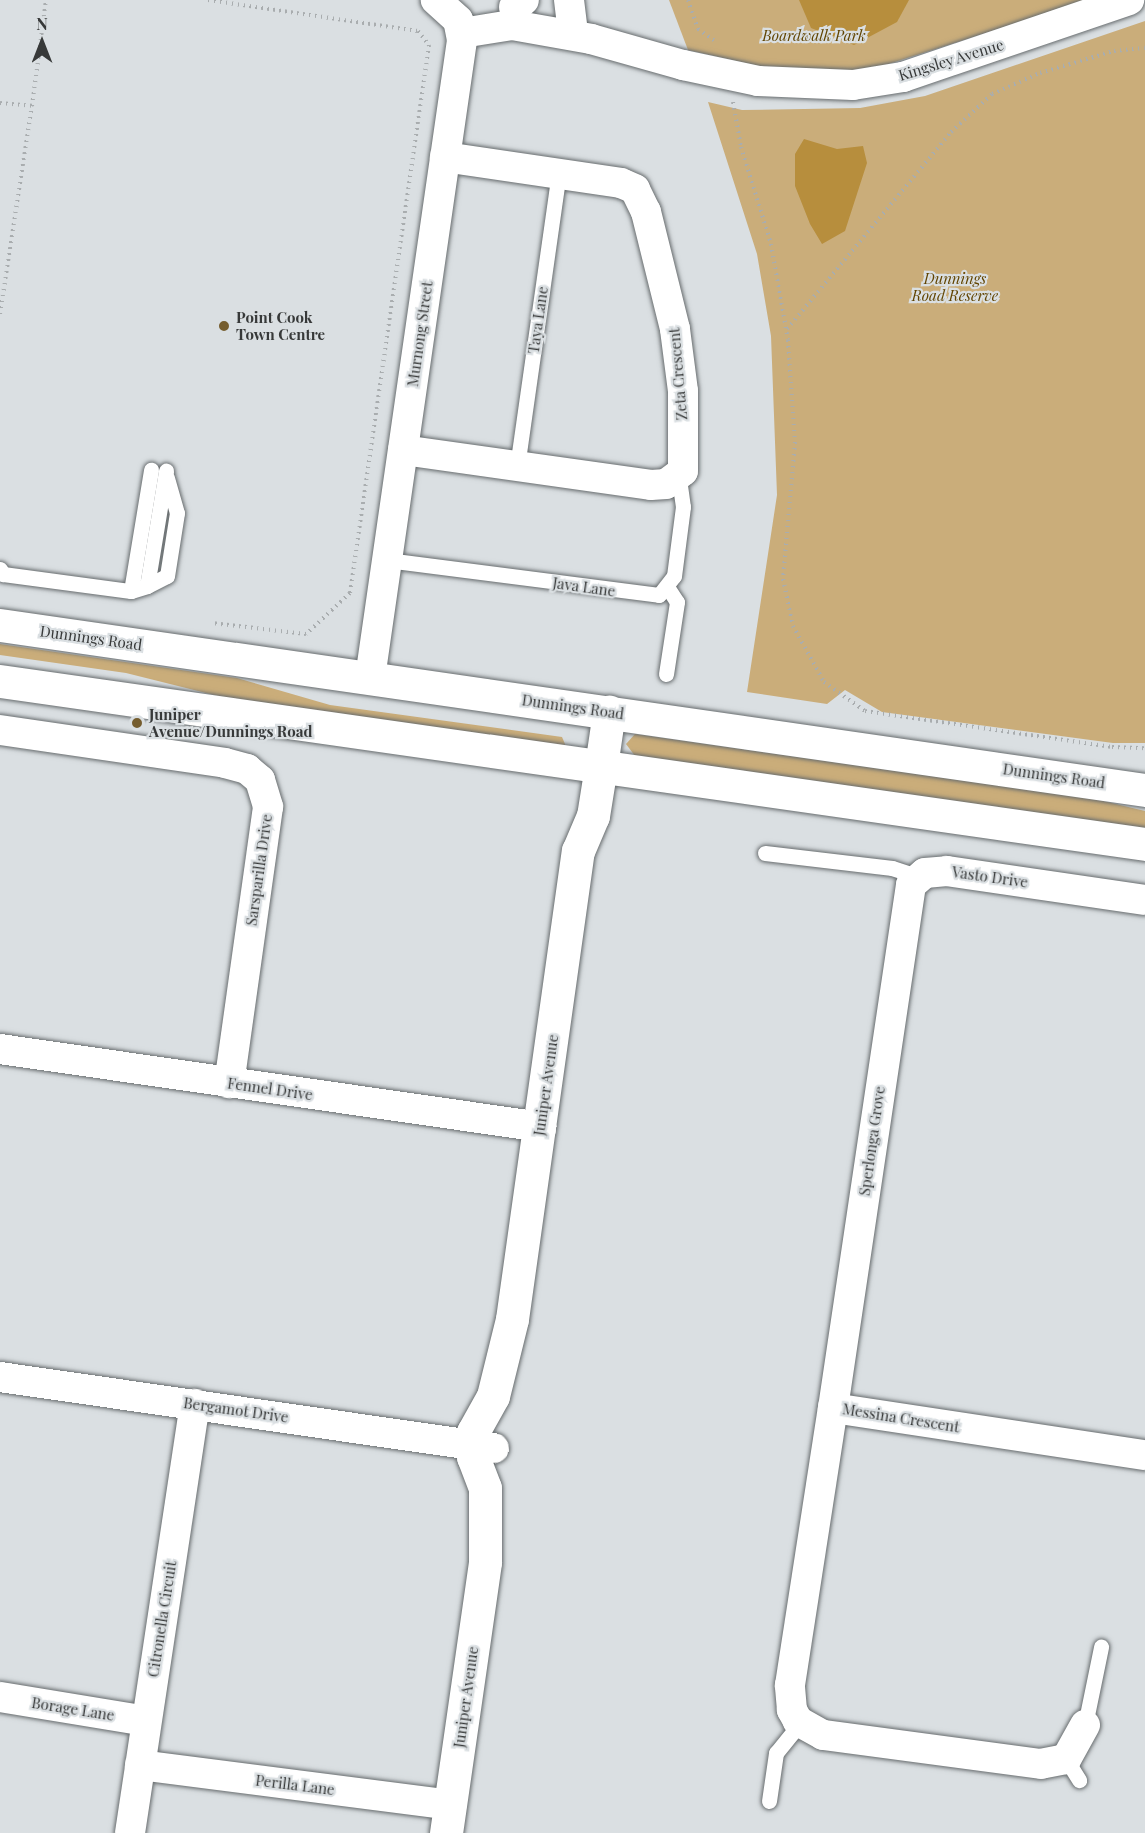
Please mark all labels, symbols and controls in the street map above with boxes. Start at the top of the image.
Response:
north arrow [12,12,72,72]
text: N [36,13,48,34]
park label: Boardwalk Park [762,27,866,45]
street label: Kingsley Avenue [896,35,1006,85]
park label: Dunnings Road Reserve [912,269,998,304]
street label: Murnong Street [404,280,436,388]
street label: Taya Lane [524,285,552,355]
place label: Point Cook Town Centre [236,308,325,343]
marker: Point Cook Town Centre [217,319,231,333]
street label: Zeta Crescent [665,327,691,421]
street label: Java Lane [551,574,617,600]
street label: Dunnings Road [39,622,143,654]
street label: Dunnings Road [521,691,625,723]
place label: Juniper Avenue/Dunnings Road [149,705,312,740]
marker: Juniper Avenue/Dunnings Road [130,716,144,730]
street label: Dunnings Road [1002,760,1106,792]
street label: Sarsparilla Drive [242,813,276,927]
street label: Vasto Drive [951,863,1029,891]
street label: Juniper Avenue [530,1033,562,1137]
street label: Fennel Drive [226,1074,314,1104]
street label: Sperlonga Grove [855,1085,889,1197]
street label: Bergamot Drive [182,1394,290,1426]
street label: Messina Crescent [841,1400,961,1436]
street label: Citronella Circuit [144,1559,180,1679]
street label: Juniper Avenue [450,1645,482,1749]
street label: Borage Lane [30,1694,116,1724]
street label: Perilla Lane [254,1771,336,1799]

